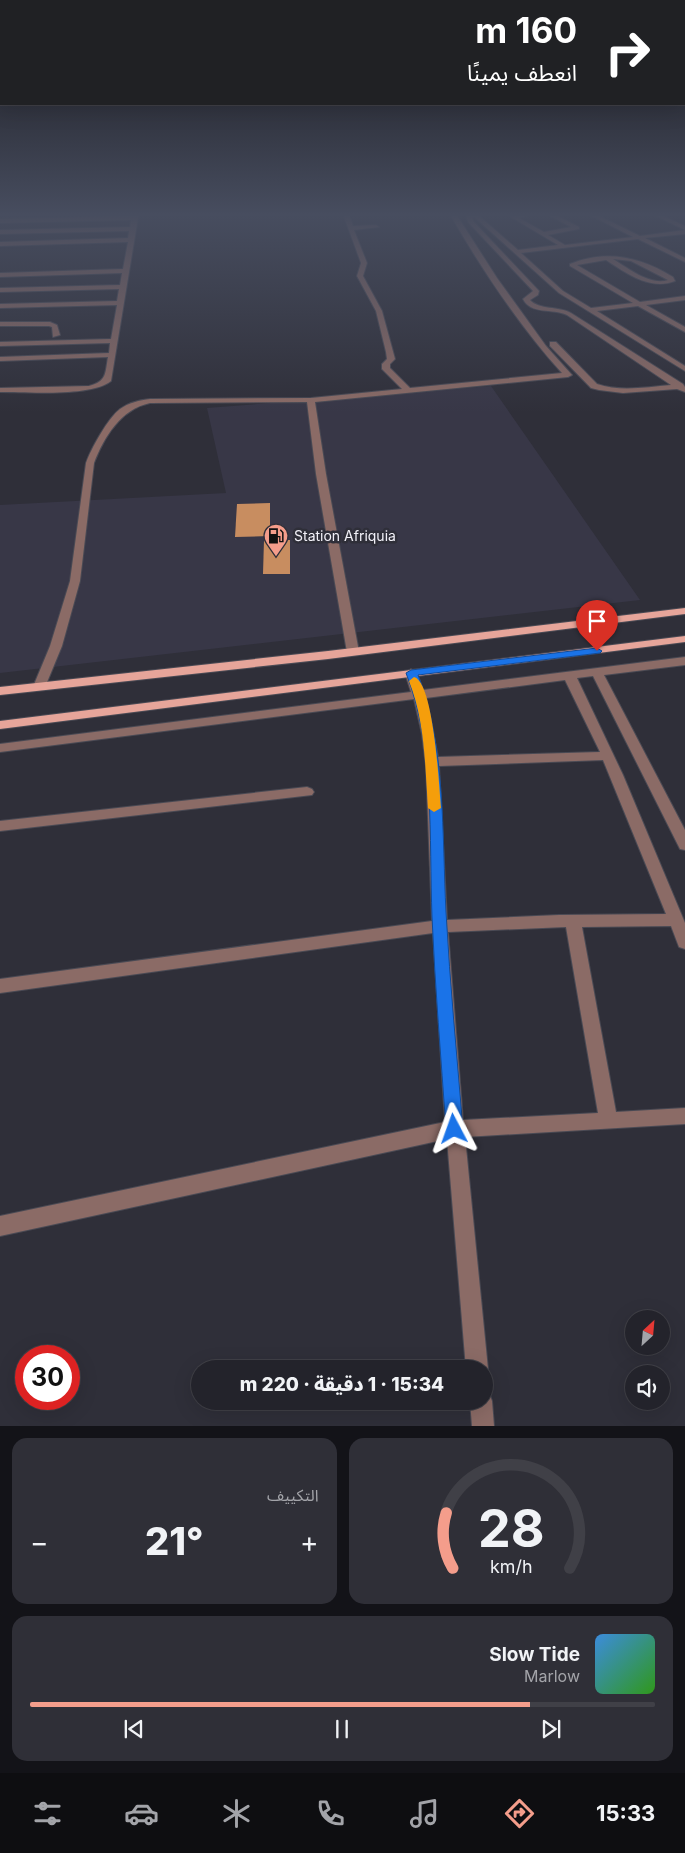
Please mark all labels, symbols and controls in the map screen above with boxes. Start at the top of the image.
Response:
text: 160 m [475,9,577,51]
icon: right [595,20,660,85]
text: انعطف يمينًا [467,60,577,86]
fuel station icon: Station Afriquia [263,523,289,557]
place label: Station Afriquia [294,527,396,544]
pin [576,600,618,651]
icon: arrive [583,607,611,635]
position arrow [427,1102,479,1154]
north arrow [625,1310,670,1355]
map controls [625,1310,670,1410]
speed limit sign: 30 [15,1345,80,1410]
button: sound [625,1365,670,1410]
text: 15:34 · 1 دقيقة · 220 m [240,1373,444,1396]
text: التكييف [267,1485,319,1505]
text: 28 [477,1497,544,1560]
text: 21° [145,1518,204,1564]
text: − [30,1525,49,1559]
text: + [300,1525,319,1559]
text: km/h [490,1556,532,1577]
text: Slow Tide [489,1643,580,1666]
text: Marlow [524,1666,580,1686]
icon: previous [120,1715,148,1743]
icon: pause [328,1715,356,1743]
icon: next [537,1715,565,1743]
icon: filters [30,1796,65,1831]
icon: car [124,1796,159,1831]
icon: climate [219,1796,254,1831]
icon: phone [313,1796,348,1831]
icon: music [407,1796,442,1831]
icon: directions [502,1796,537,1831]
text: 15:33 [596,1800,655,1826]

